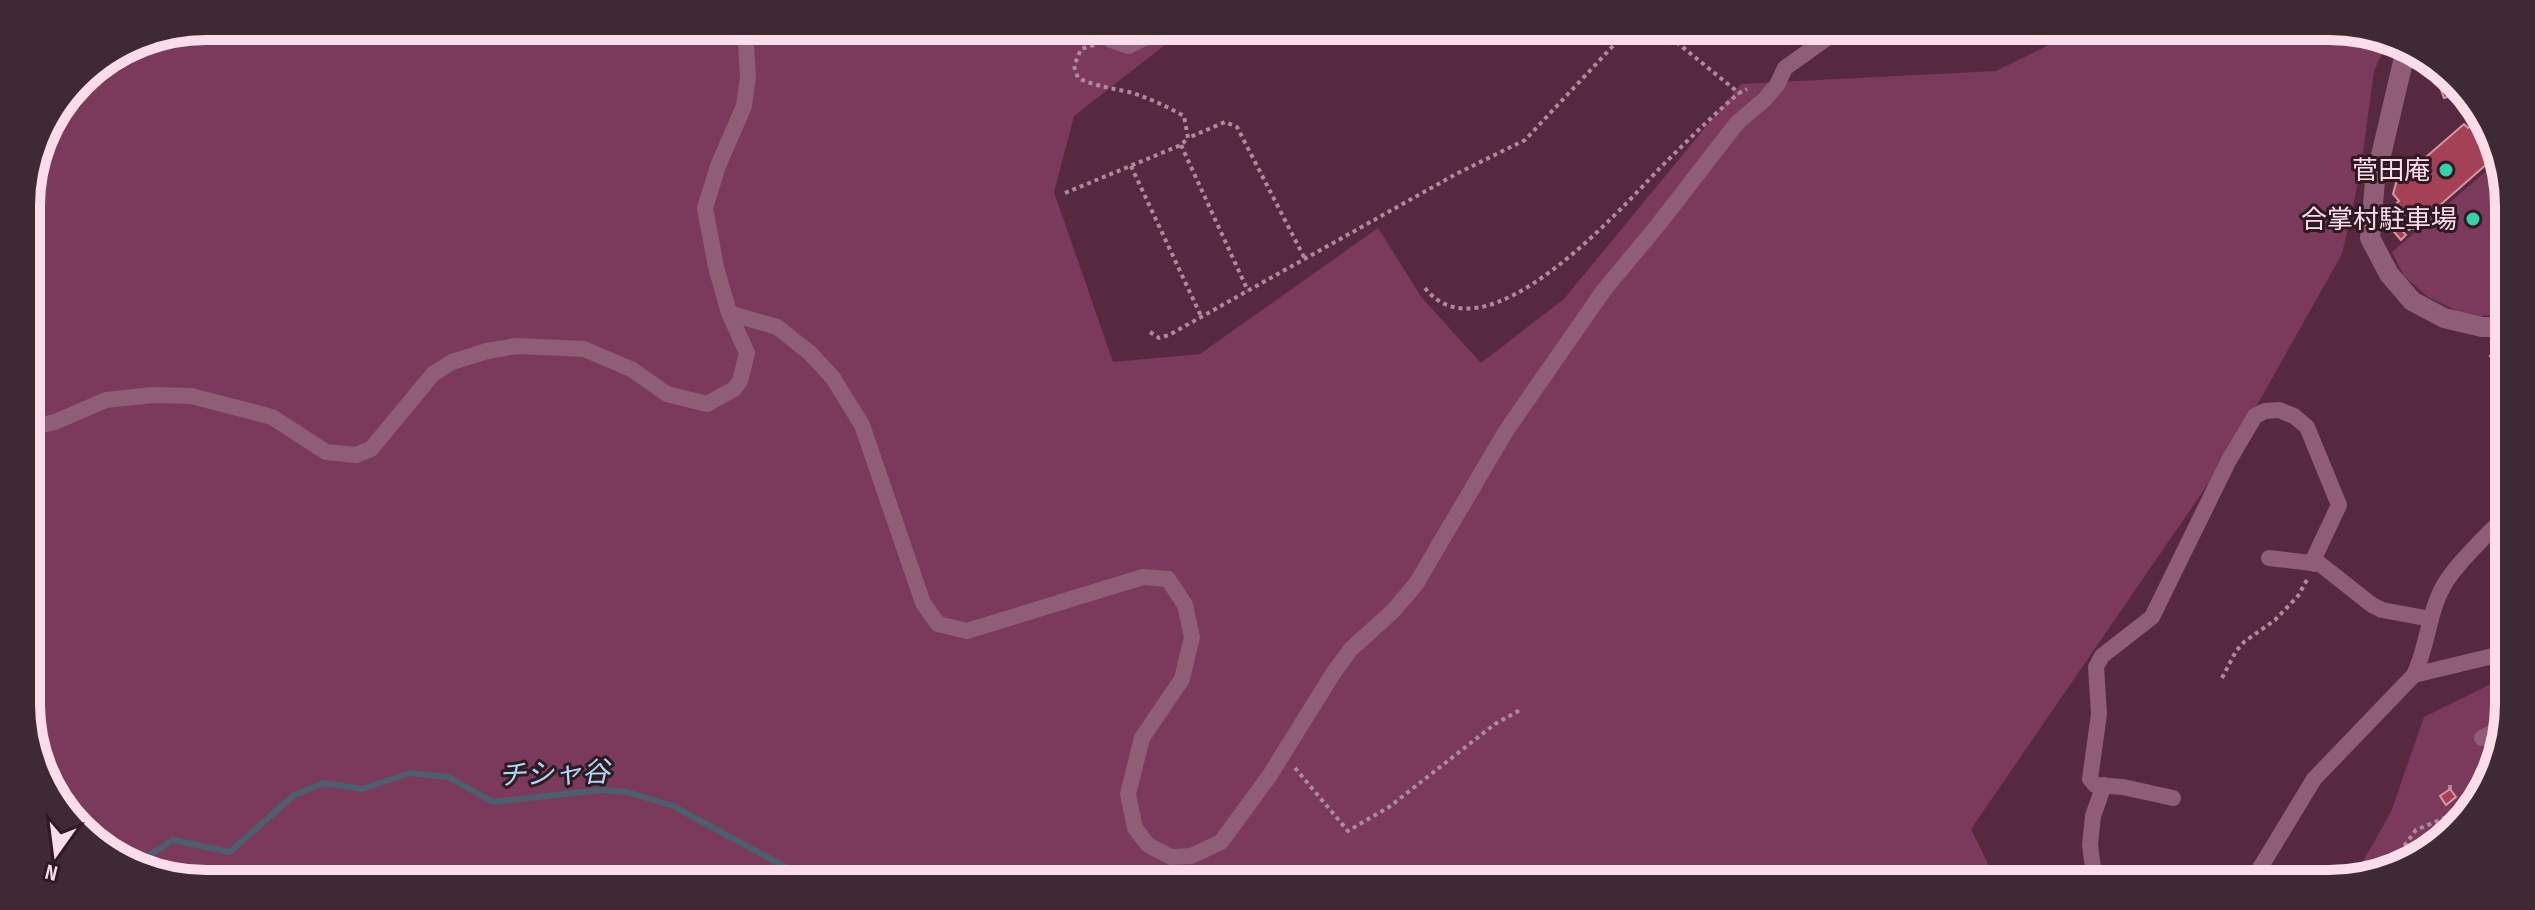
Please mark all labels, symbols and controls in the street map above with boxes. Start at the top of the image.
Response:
place label: 菅田庵 [2352,156,2430,187]
marker: 菅田庵 [2437,161,2455,179]
place label: 合掌村駐車場 [2301,205,2457,236]
marker: 合掌村駐車場 [2464,210,2482,228]
water label: チシャ谷 [498,756,613,793]
north arrow [16,814,96,894]
text: N [43,857,60,886]

